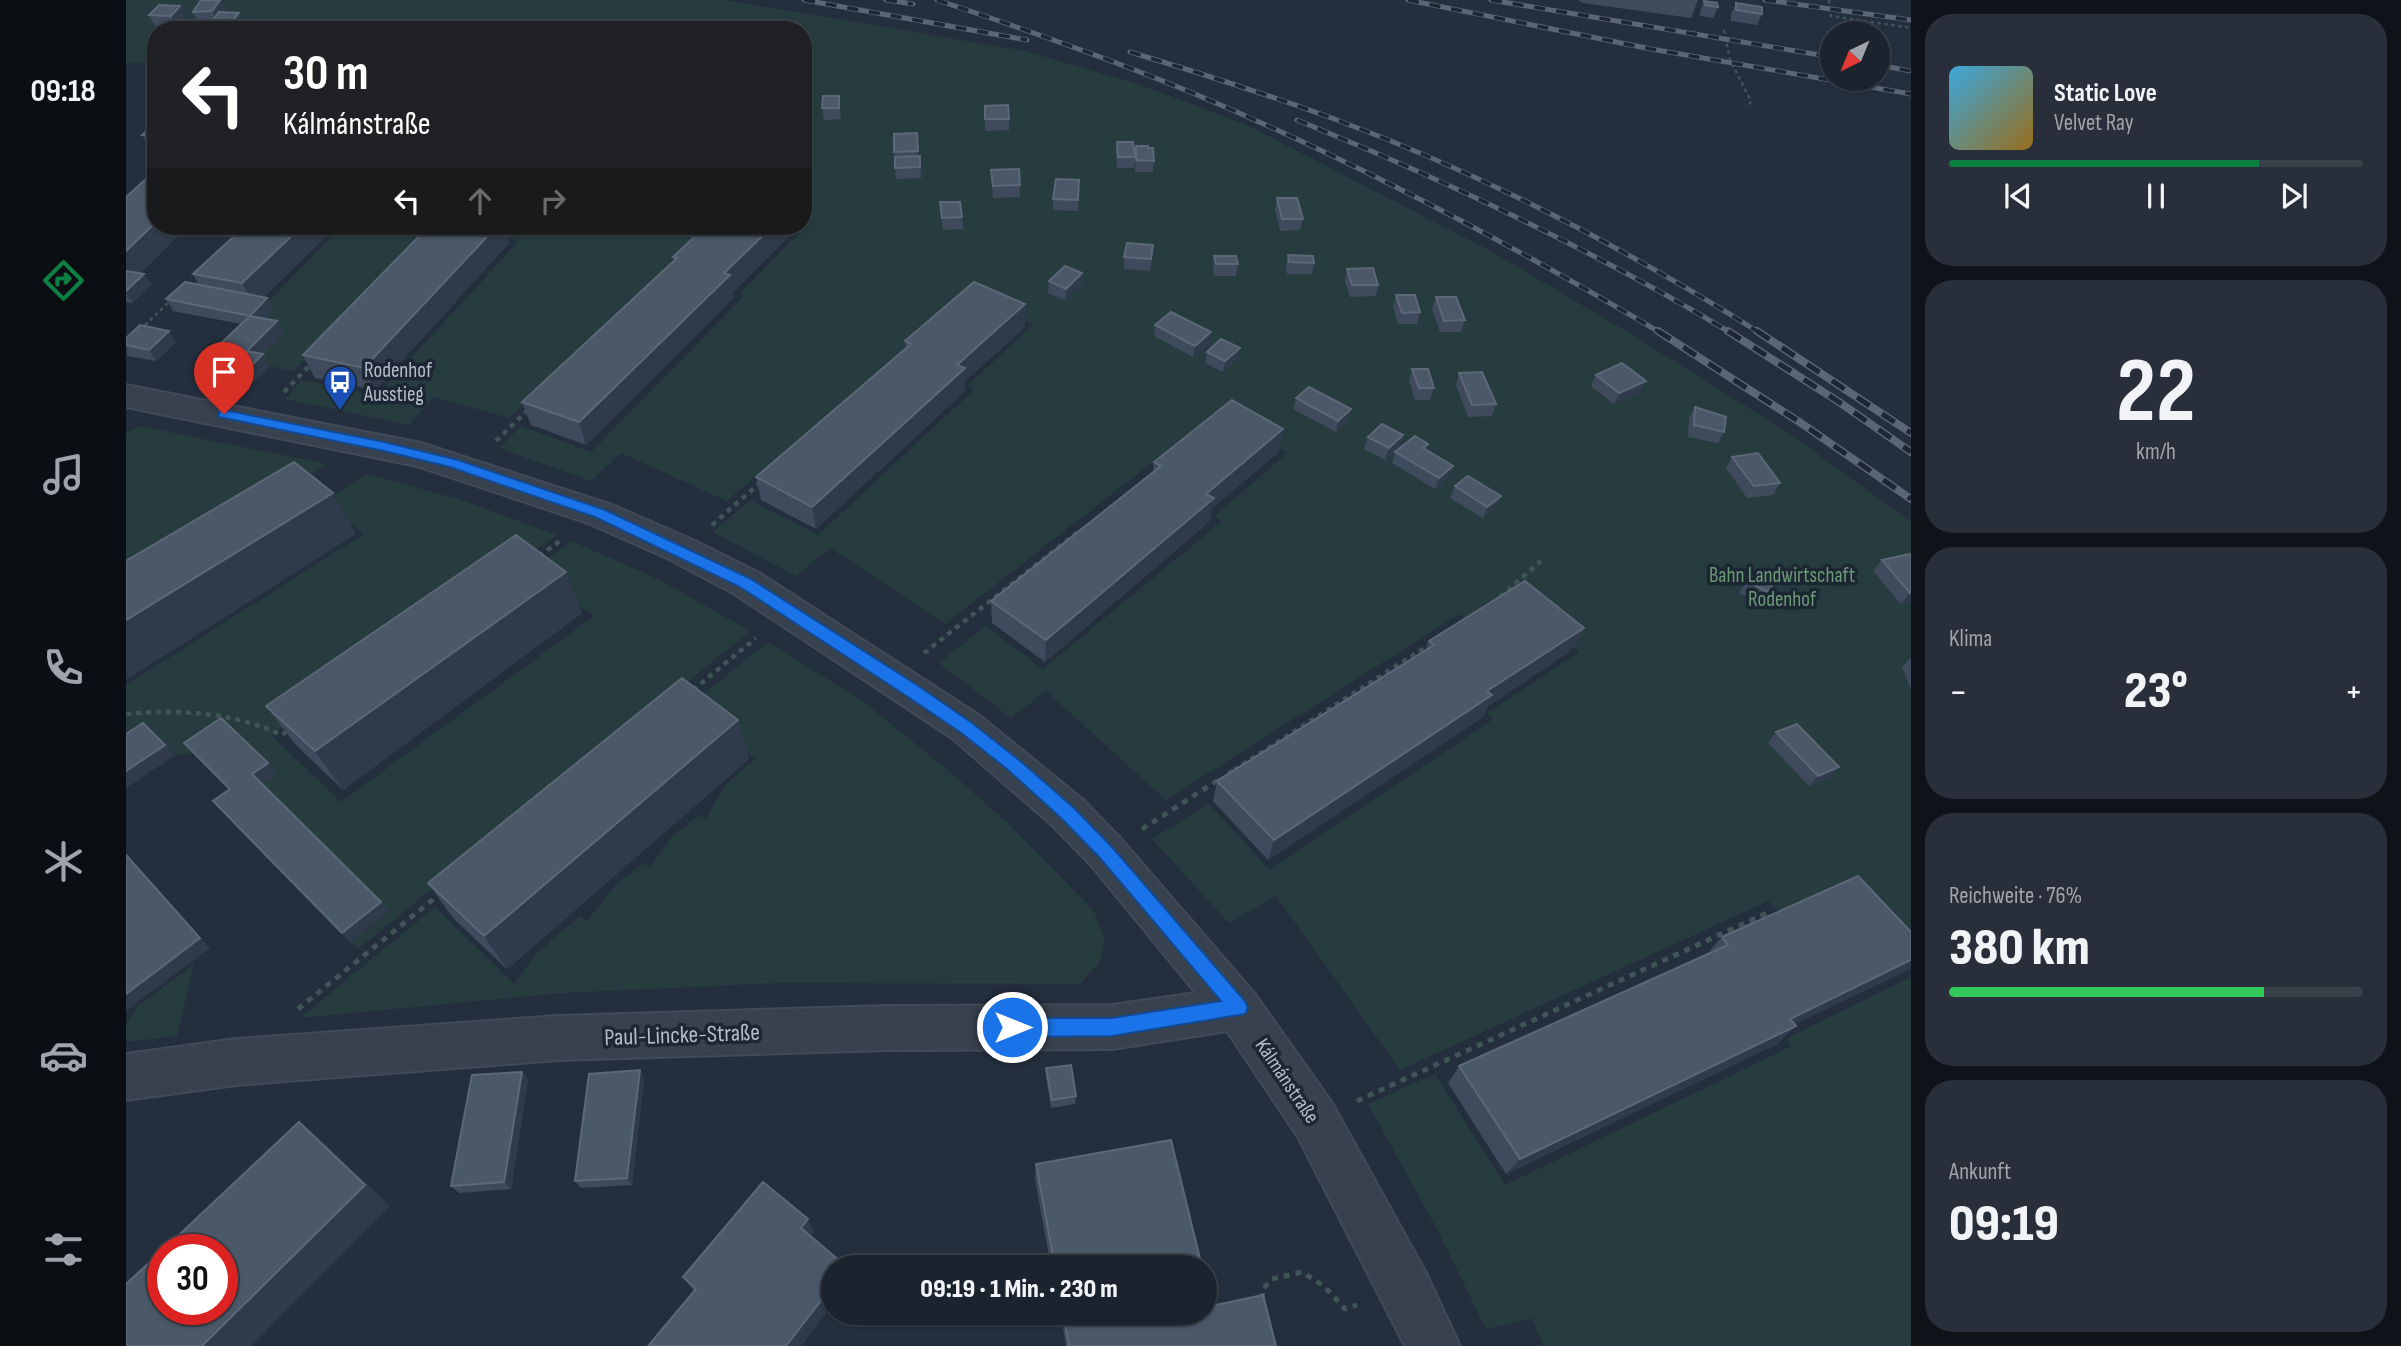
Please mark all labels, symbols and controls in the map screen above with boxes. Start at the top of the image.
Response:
north arrow [1820,21,1890,91]
map controls [1820,21,1890,91]
text: 30 m [283,45,368,104]
icon: left [168,49,259,140]
text: 09:18 [30,72,96,111]
text: Static Love [2054,78,2157,109]
text: Kálmánstraße [283,105,431,144]
text: Velvet Ray [2054,109,2134,137]
icon: previous [1999,177,2037,215]
icon: pause [2137,177,2175,215]
icon: next [2275,177,2313,215]
icon: left [388,182,426,220]
icon: ahead [461,182,499,220]
icon: right [534,182,572,220]
icon: directions [39,256,88,305]
text: 22 [2116,338,2196,447]
pin [194,342,254,414]
icon: arrive [205,353,243,391]
place label: Rodenhof Ausstieg [363,358,433,407]
bus stop icon: Rodenhof Ausstieg [321,363,359,412]
text: km/h [2136,438,2176,466]
icon: music [39,450,88,499]
park label: Bahn Landwirtschaft Rodenhof [1709,563,1855,612]
text: Klima [1949,625,1992,653]
icon: phone [39,643,88,692]
text: 23° [2124,660,2188,723]
text: − [1949,670,1968,715]
text: + [2344,670,2363,715]
icon: climate [39,837,88,886]
text: Reichweite · 76% [1949,882,2082,910]
text: 380 km [1949,917,2090,980]
position arrow [975,990,1049,1064]
street label: Paul-Lincke-Straße [604,1018,760,1052]
icon: car [39,1031,88,1080]
street label: Kálmánstraße [1250,1034,1324,1128]
text: Ankunft [1949,1158,2011,1186]
text: 09:19 [1949,1193,2059,1256]
icon: filters [39,1225,88,1274]
speed limit sign: 30 [147,1234,238,1325]
text: 09:19 · 1 Min. · 230 m [920,1274,1118,1305]

